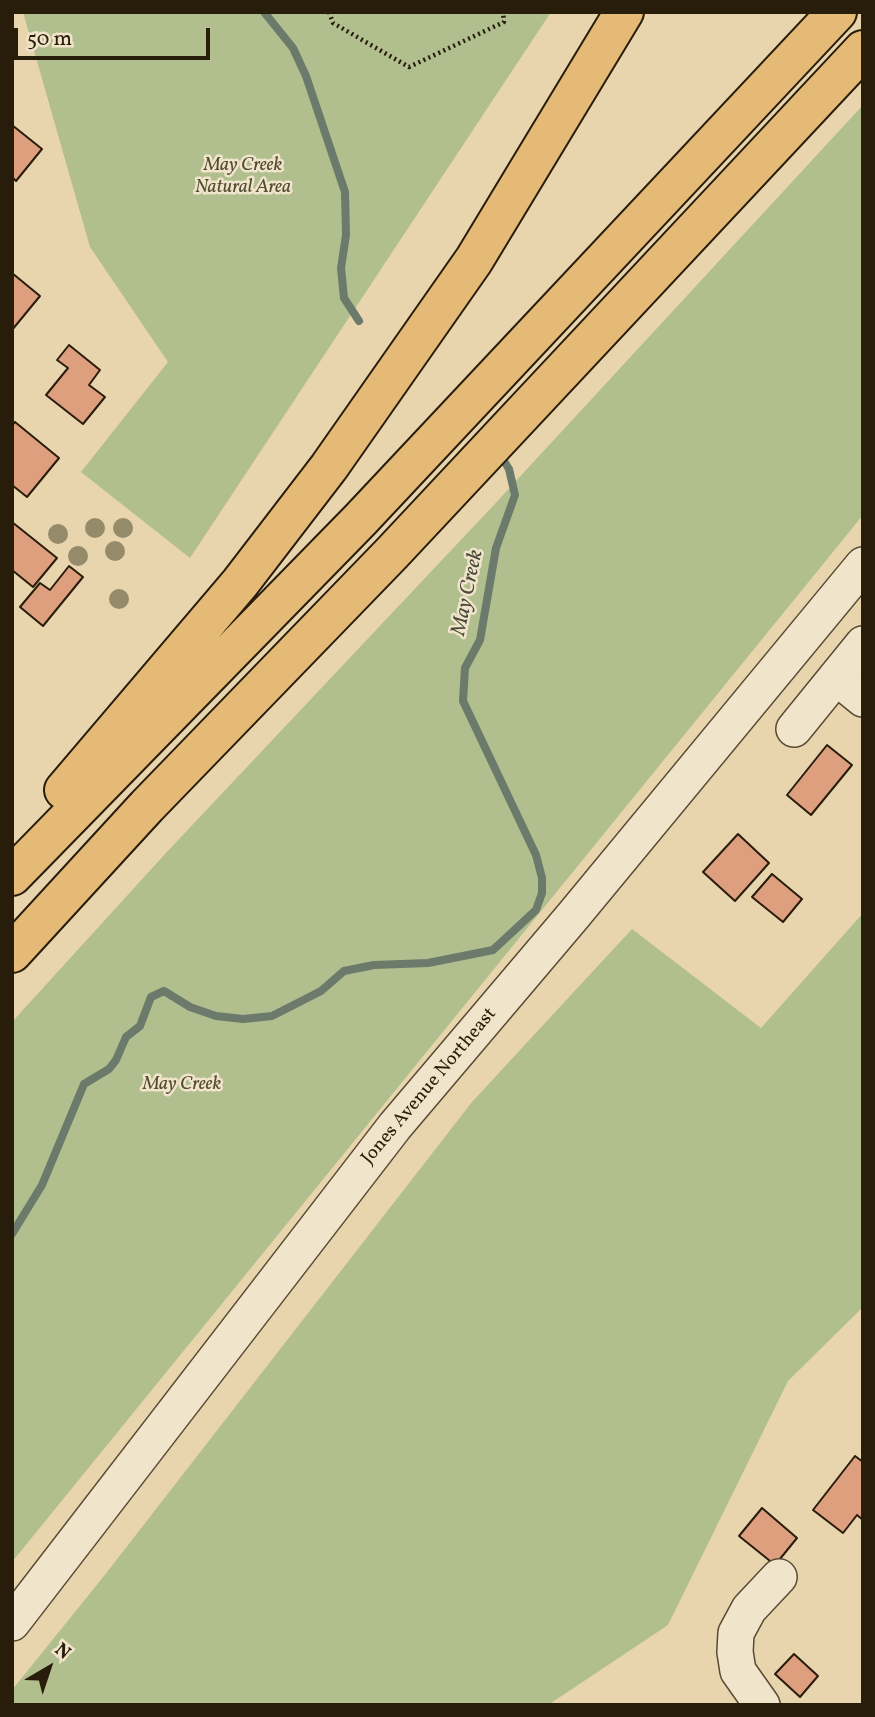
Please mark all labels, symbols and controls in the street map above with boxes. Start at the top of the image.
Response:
scale bar [18,14,214,58]
text: 50 m [27,25,72,54]
park label: May Creek Natural Area [195,156,291,200]
water label: May Creek [448,548,490,638]
street label: Jones Avenue Northeast [358,1004,502,1170]
park label: May Creek [143,1075,221,1097]
north arrow [14,1633,84,1703]
text: N [49,1637,76,1666]

